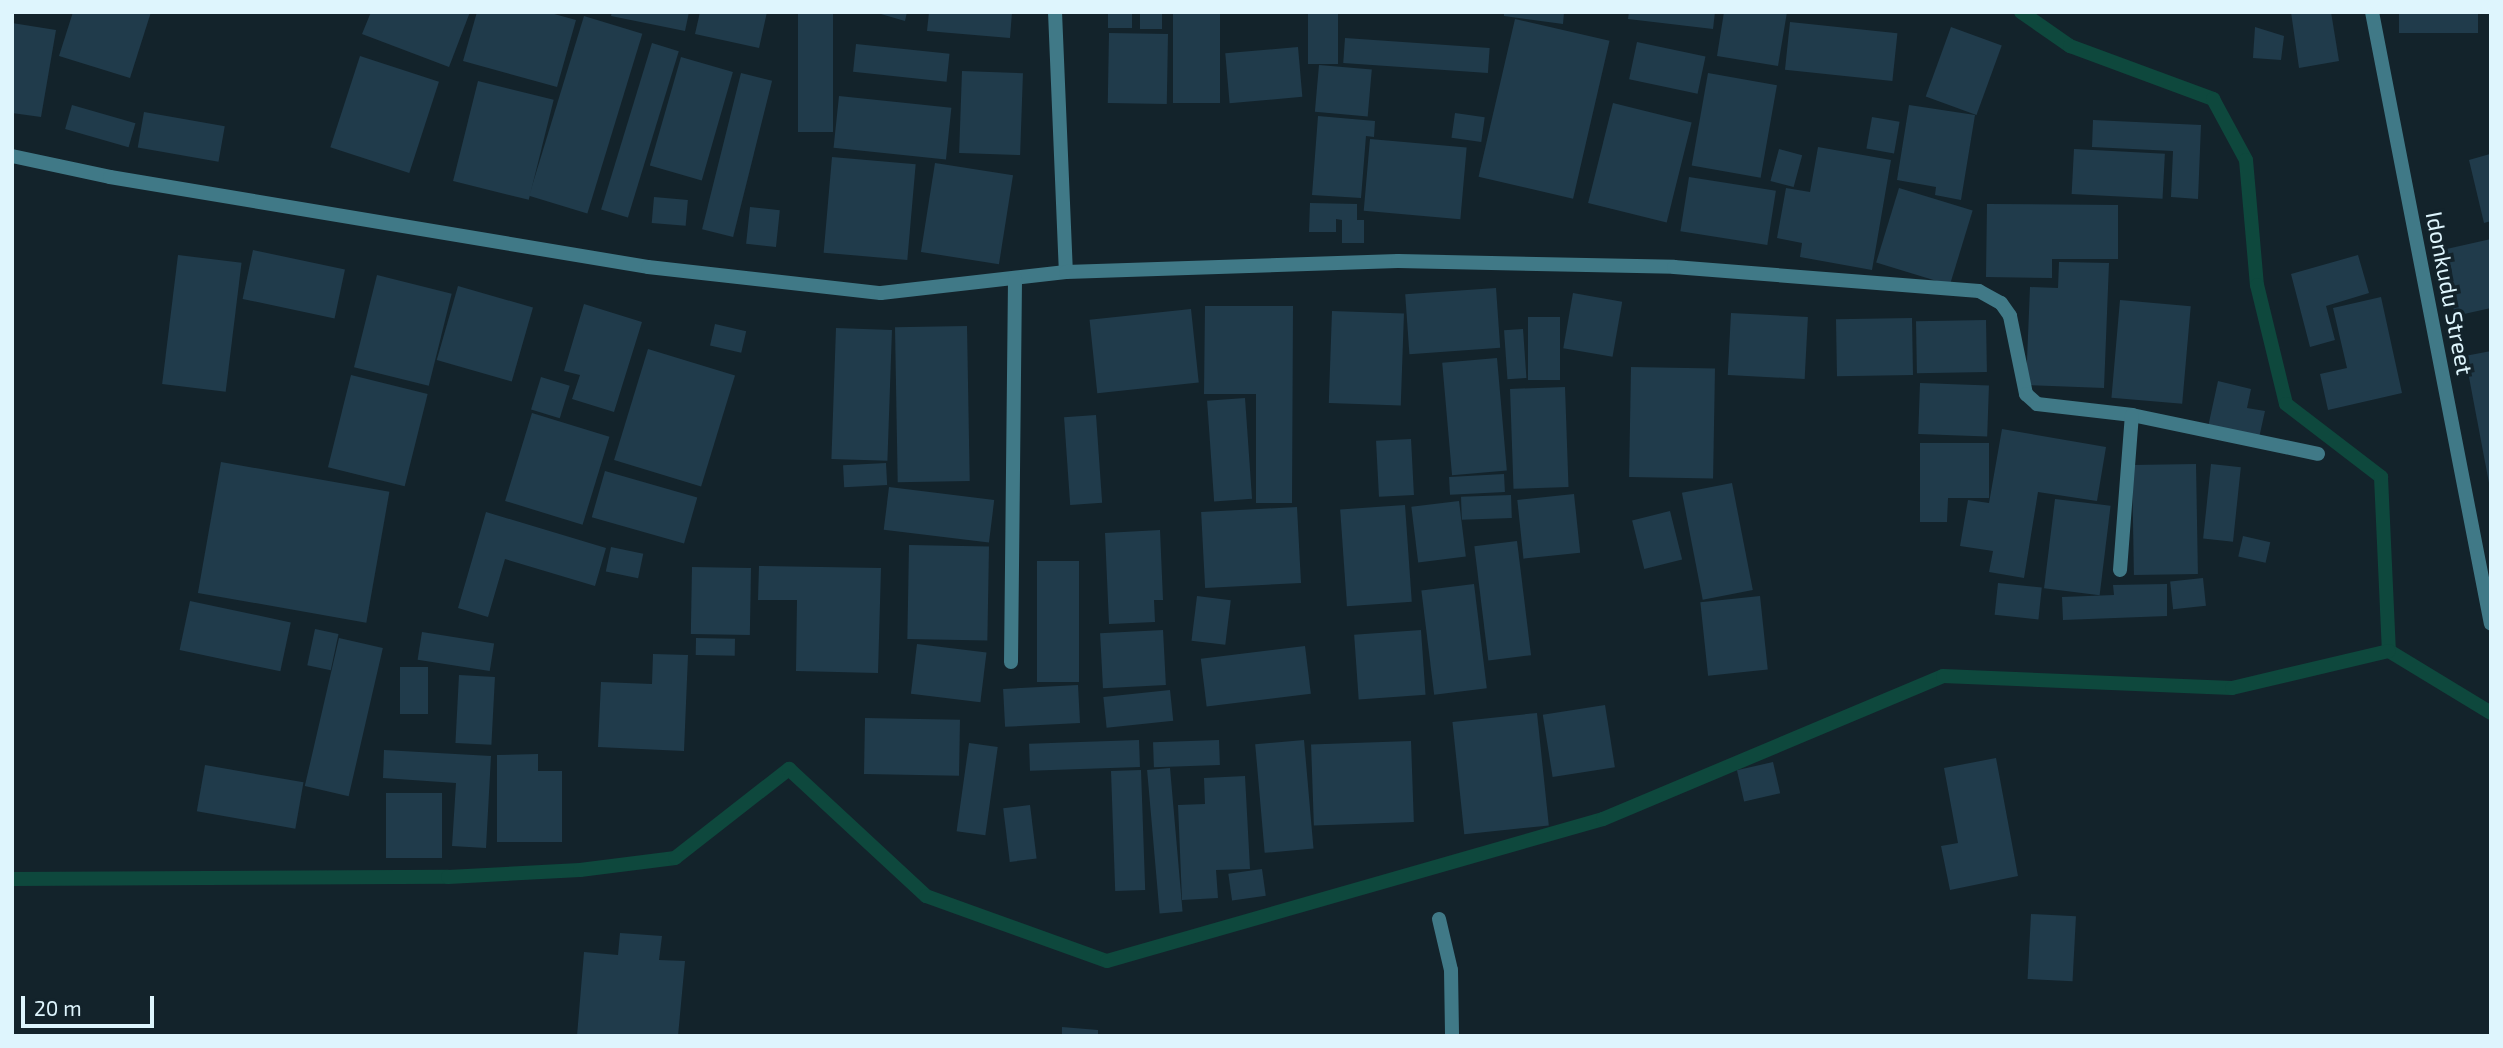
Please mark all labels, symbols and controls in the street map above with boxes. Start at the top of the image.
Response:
street label: Idonkudu Street [2421,209,2479,377]
scale bar [24,982,158,1026]
text: 20 m [34,995,82,1020]

